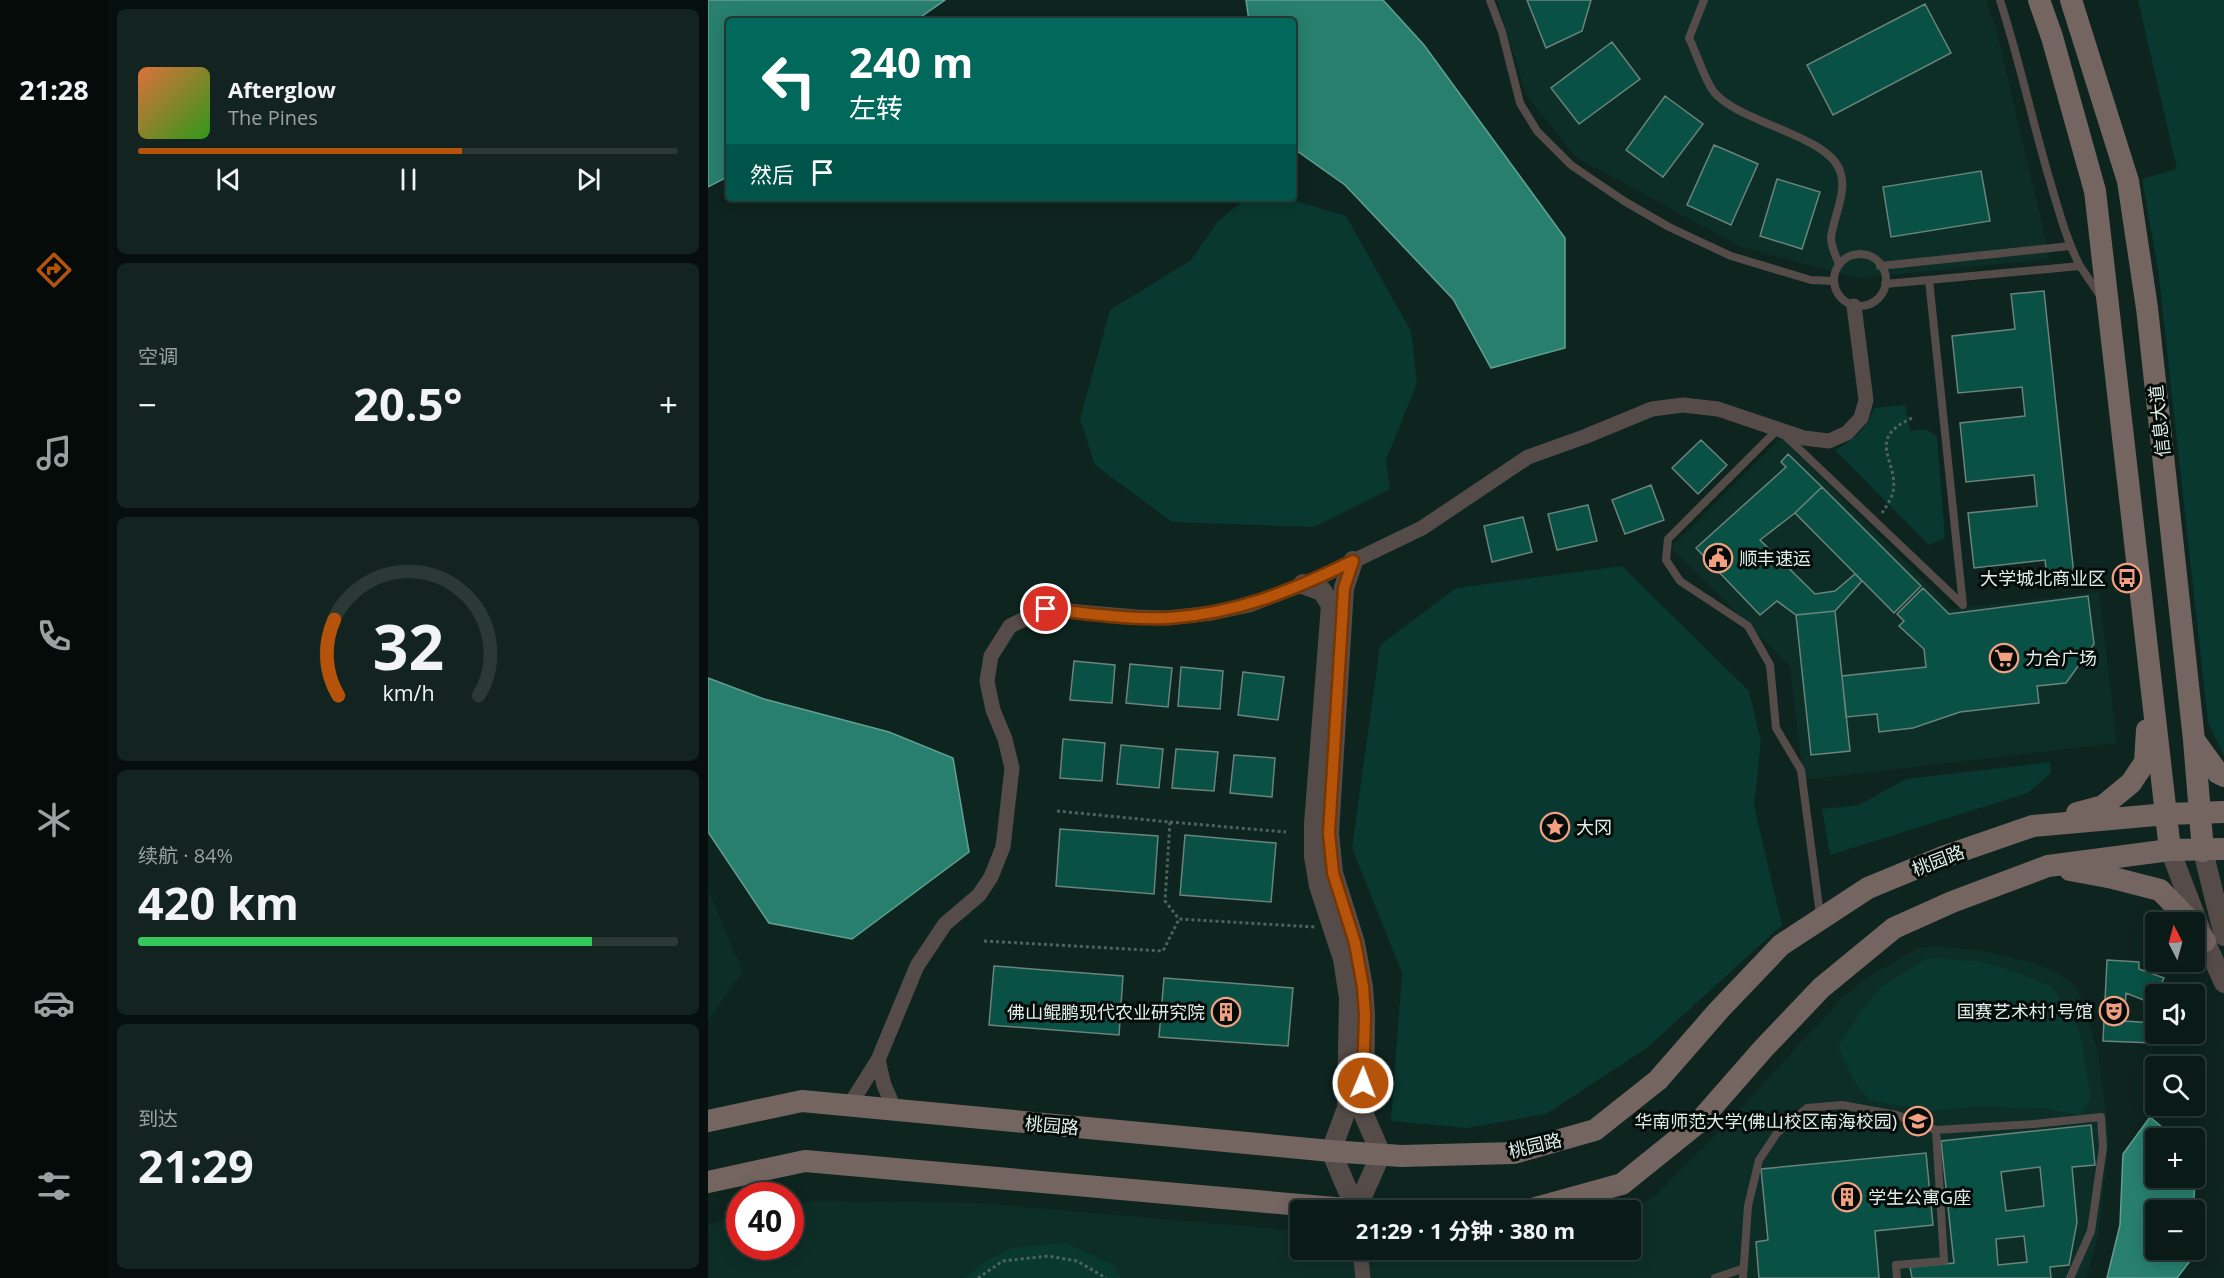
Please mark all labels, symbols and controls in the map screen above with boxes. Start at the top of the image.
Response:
text: 240 m [849,33,973,90]
icon: left [750,42,828,120]
text: 21:28 [19,71,89,108]
text: Afterglow [228,74,336,104]
text: 左转 [849,89,903,126]
text: The Pines [228,104,318,131]
icon: arrive [806,156,839,189]
text: 然后 [750,159,794,189]
icon: previous [212,163,245,196]
icon: pause [392,163,425,196]
icon: next [572,163,605,196]
icon: directions [33,249,75,291]
text: 空调 [138,343,178,370]
text: 20.5° [353,373,463,434]
text: − [138,382,157,427]
text: + [659,382,678,427]
street label: 信息大道 [2143,384,2175,458]
icon: music [33,432,75,474]
public building icon: 顺丰速运 [1702,542,1734,574]
place label: 顺丰速运 [1739,546,1811,570]
bus stop icon: 大学城北商业区 [2111,562,2143,594]
place label: 大学城北商业区 [1980,566,2106,590]
pin [1020,583,1071,634]
icon: arrive [1029,592,1062,625]
text: 32 [372,603,444,688]
icon: phone [33,615,75,657]
supermarket icon: 力合广场 [1988,642,2020,674]
place label: 力合广场 [2025,646,2097,670]
text: km/h [382,678,434,707]
icon: climate [33,799,75,841]
place icon: 大冈 [1539,811,1571,843]
place label: 大冈 [1576,815,1612,839]
street label: 桃园路 [1908,839,1968,881]
text: 续航 · 84% [138,842,233,869]
text: 420 km [138,872,299,933]
north arrow [2145,912,2205,972]
map controls [2145,912,2205,1260]
icon: car [33,982,75,1024]
button: sound [2145,984,2205,1044]
theatre icon: 国赛艺术村1号馆 [2098,995,2130,1027]
building icon: 佛山鲲鹏现代农业研究院 [1210,996,1242,1028]
place label: 国赛艺术村1号馆 [1957,999,2093,1023]
place label: 佛山鲲鹏现代农业研究院 [1007,1000,1205,1024]
position arrow [1331,1051,1395,1115]
button: search [2145,1056,2205,1116]
text: 到达 [138,1105,178,1132]
school or university icon: 华南师范大学(佛山校区南海校园) [1902,1105,1934,1137]
place label: 华南师范大学(佛山校区南海校园) [1634,1109,1897,1133]
street label: 桃园路 [1024,1111,1080,1139]
street label: 桃园路 [1506,1127,1564,1163]
button: + [2145,1128,2205,1188]
text: 21:29 [138,1135,254,1196]
icon: filters [33,1165,75,1207]
building icon: 学生公寓G座 [1831,1181,1863,1213]
speed limit sign: 40 [726,1182,804,1260]
place label: 学生公寓G座 [1868,1185,1971,1209]
button: − [2145,1200,2205,1260]
text: 21:29 · 1 分钟 · 380 m [1356,1215,1575,1245]

